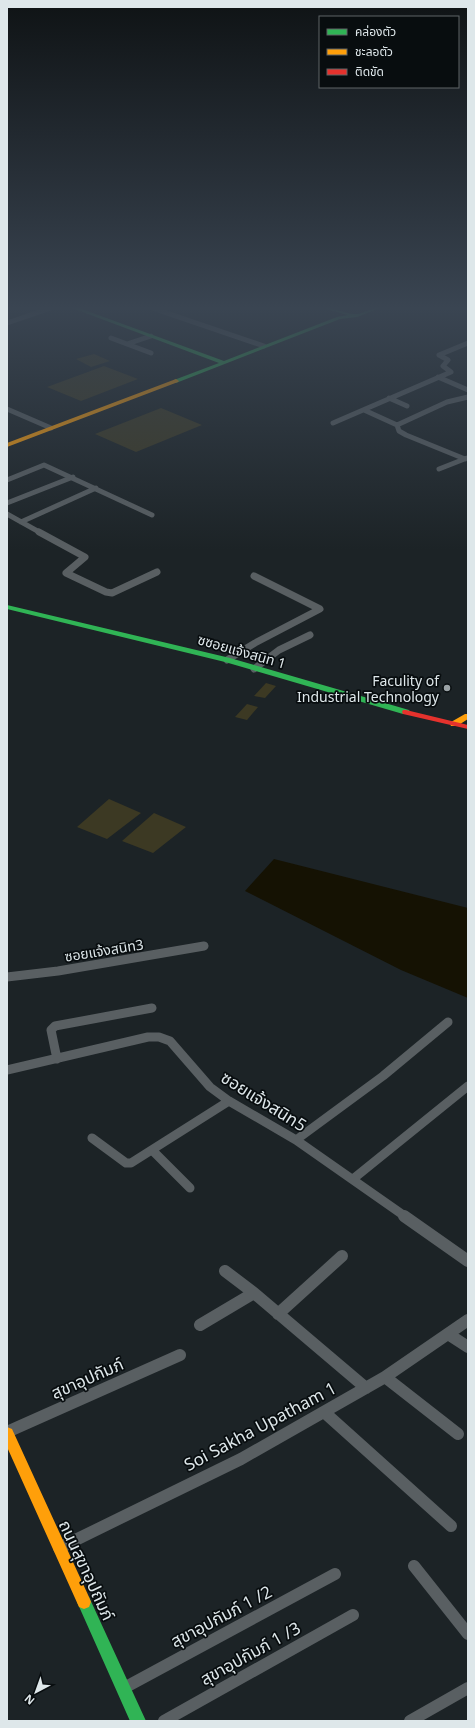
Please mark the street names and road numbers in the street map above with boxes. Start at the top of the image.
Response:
street label: ซซอยแจ้งสนิท 1 [196,629,288,673]
street label: ซอยแจ้งสนิท3 [63,934,145,966]
street label: ซอยแจ้งสนิท5 [217,1066,311,1136]
street label: สุขาอุปกัมภ์ [47,1352,127,1404]
street label: Soi Sakha Upatham 1 [180,1376,340,1476]
street label: ถนนสุขาอุปถัมภ์ [54,1516,120,1624]
street label: สุขาอุปกัมภ์ 1 /2 [166,1580,276,1652]
street label: สุขาอุปกัมภ์ 1 /3 [196,1616,304,1690]

